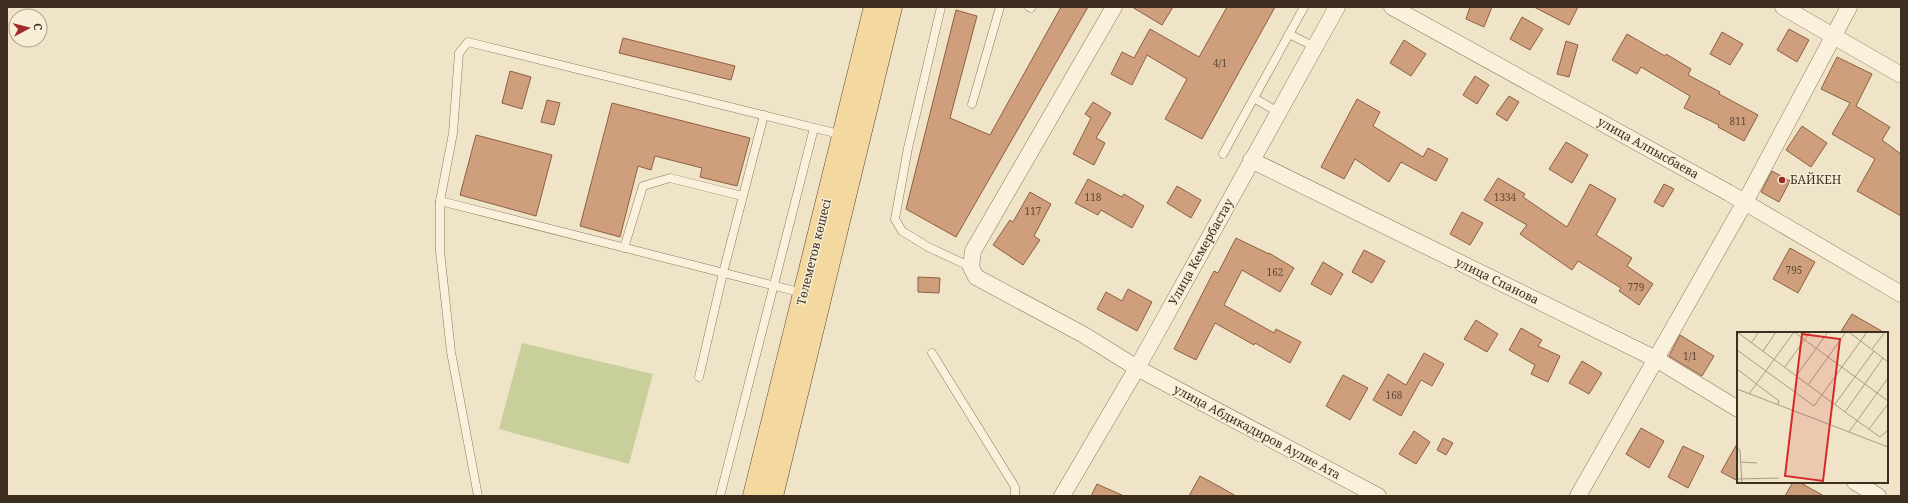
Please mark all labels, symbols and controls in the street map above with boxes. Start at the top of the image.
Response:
north arrow [8,8,48,48]
text: С [31,22,46,31]
house number: 4/1 [1213,56,1227,70]
street label: улица Алпысбаева [1595,113,1702,183]
house number: 811 [1730,114,1746,128]
place label: БАЙКЕН [1790,171,1842,188]
marker: БАЙКЕН [1777,175,1787,185]
house number: 118 [1085,190,1102,204]
house number: 1334 [1494,190,1517,204]
street label: Улица Кемербастау [1164,195,1237,308]
street label: Төлеметов көшесі [792,197,835,307]
house number: 117 [1025,204,1042,218]
street label: улица Спанова [1453,253,1542,308]
house number: 795 [1786,263,1802,277]
house number: 162 [1267,265,1283,279]
house number: 779 [1628,280,1644,294]
inset map [1737,332,1888,483]
house number: 1/1 [1683,349,1697,363]
street label: улица Абдикадиров Аулие Ата [1171,380,1344,483]
house number: 168 [1386,388,1403,402]

